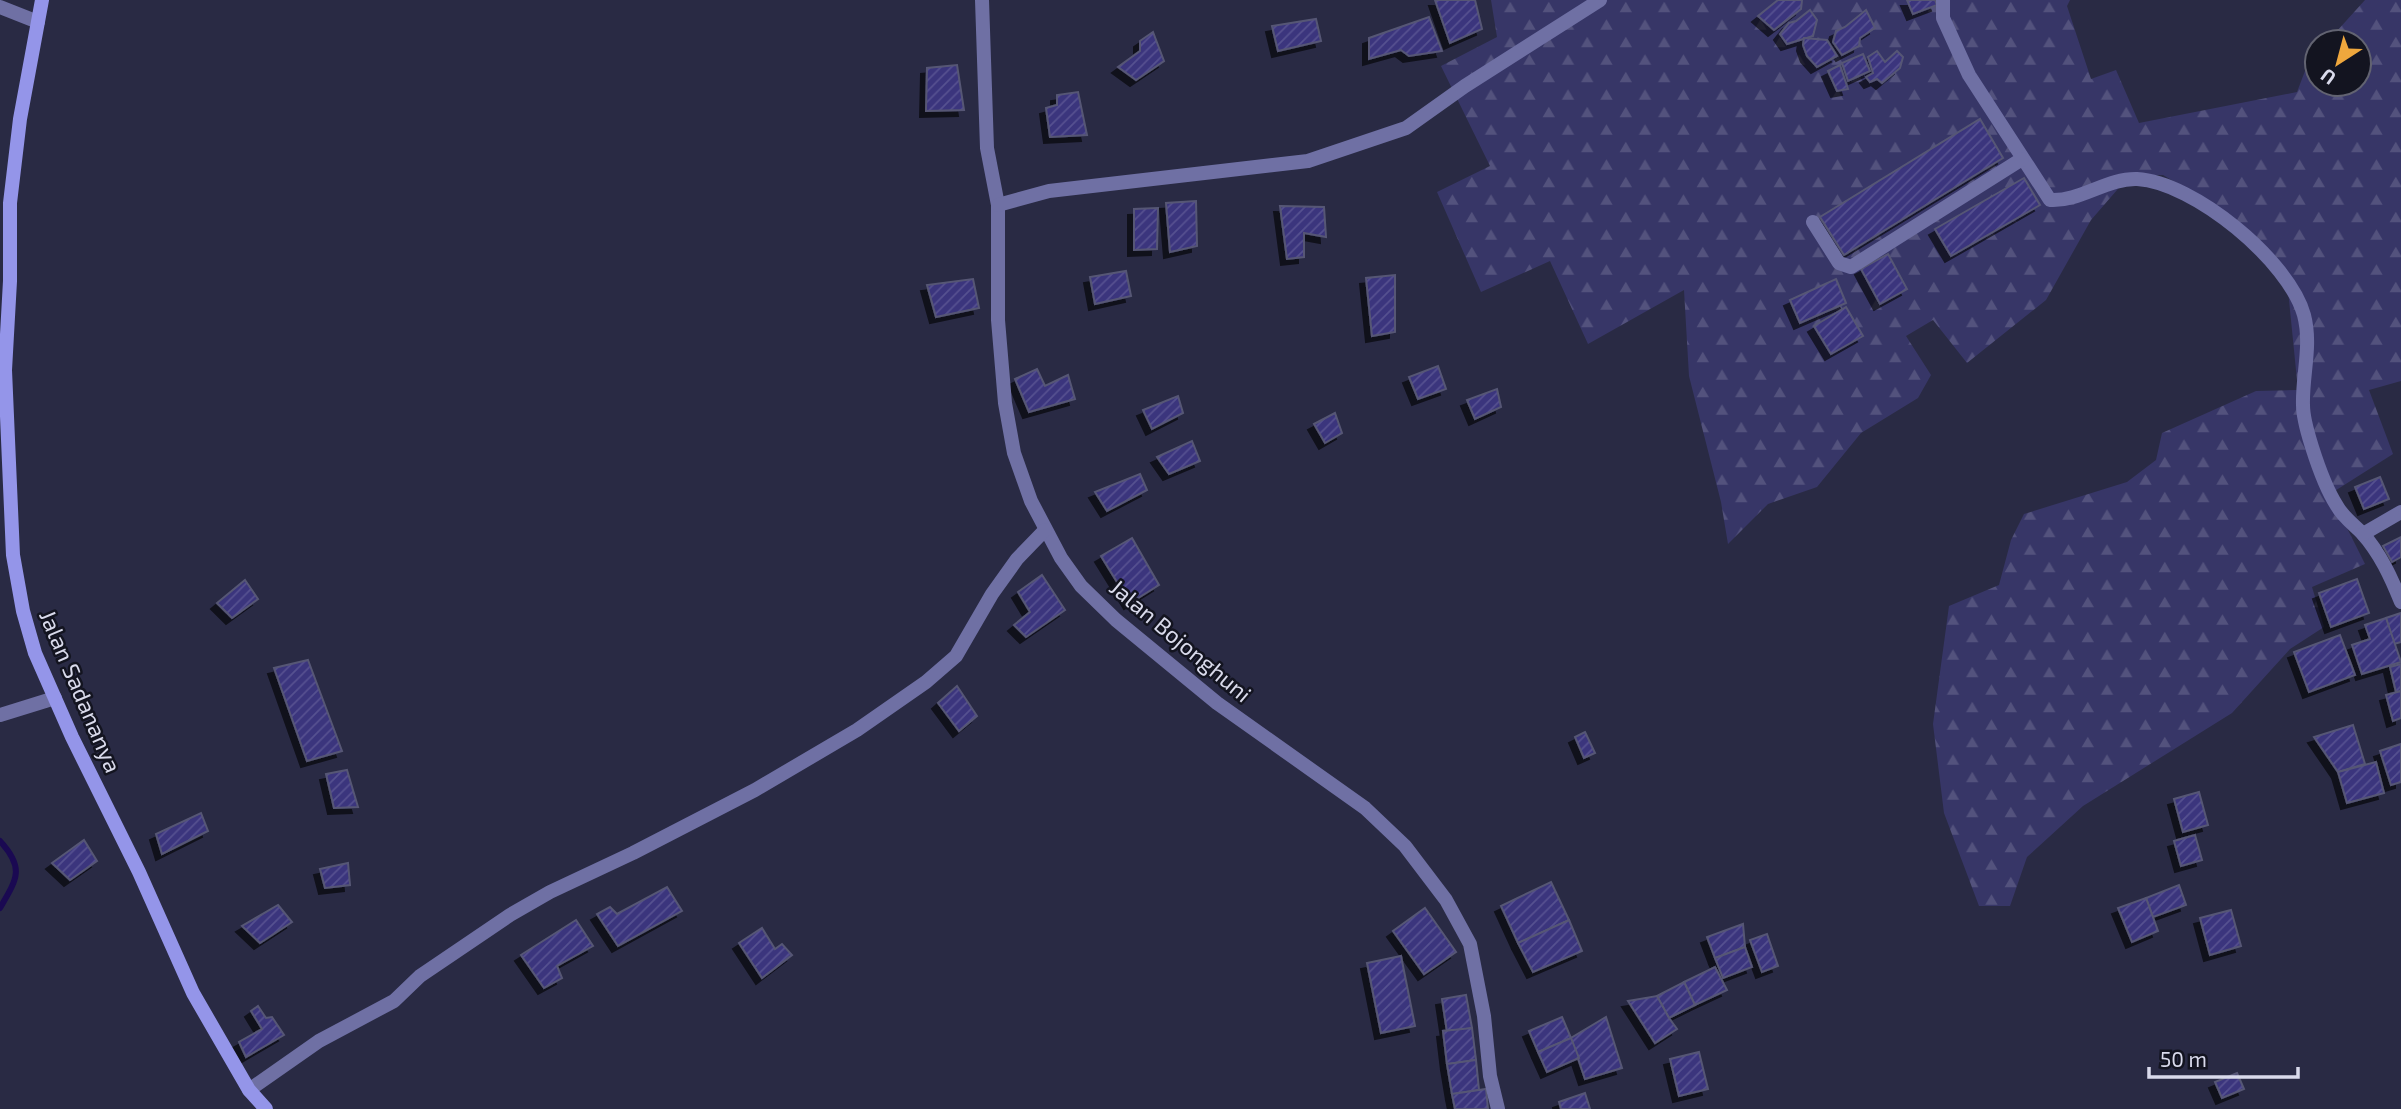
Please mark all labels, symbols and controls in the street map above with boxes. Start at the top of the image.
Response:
north arrow [2303,28,2373,98]
text: U [2316,64,2340,90]
street label: Jalan Bojonghuni [1104,573,1258,707]
street label: Jalan Sadananya [34,606,128,776]
scale bar [2149,1036,2298,1080]
text: 50 m [2160,1046,2207,1071]

